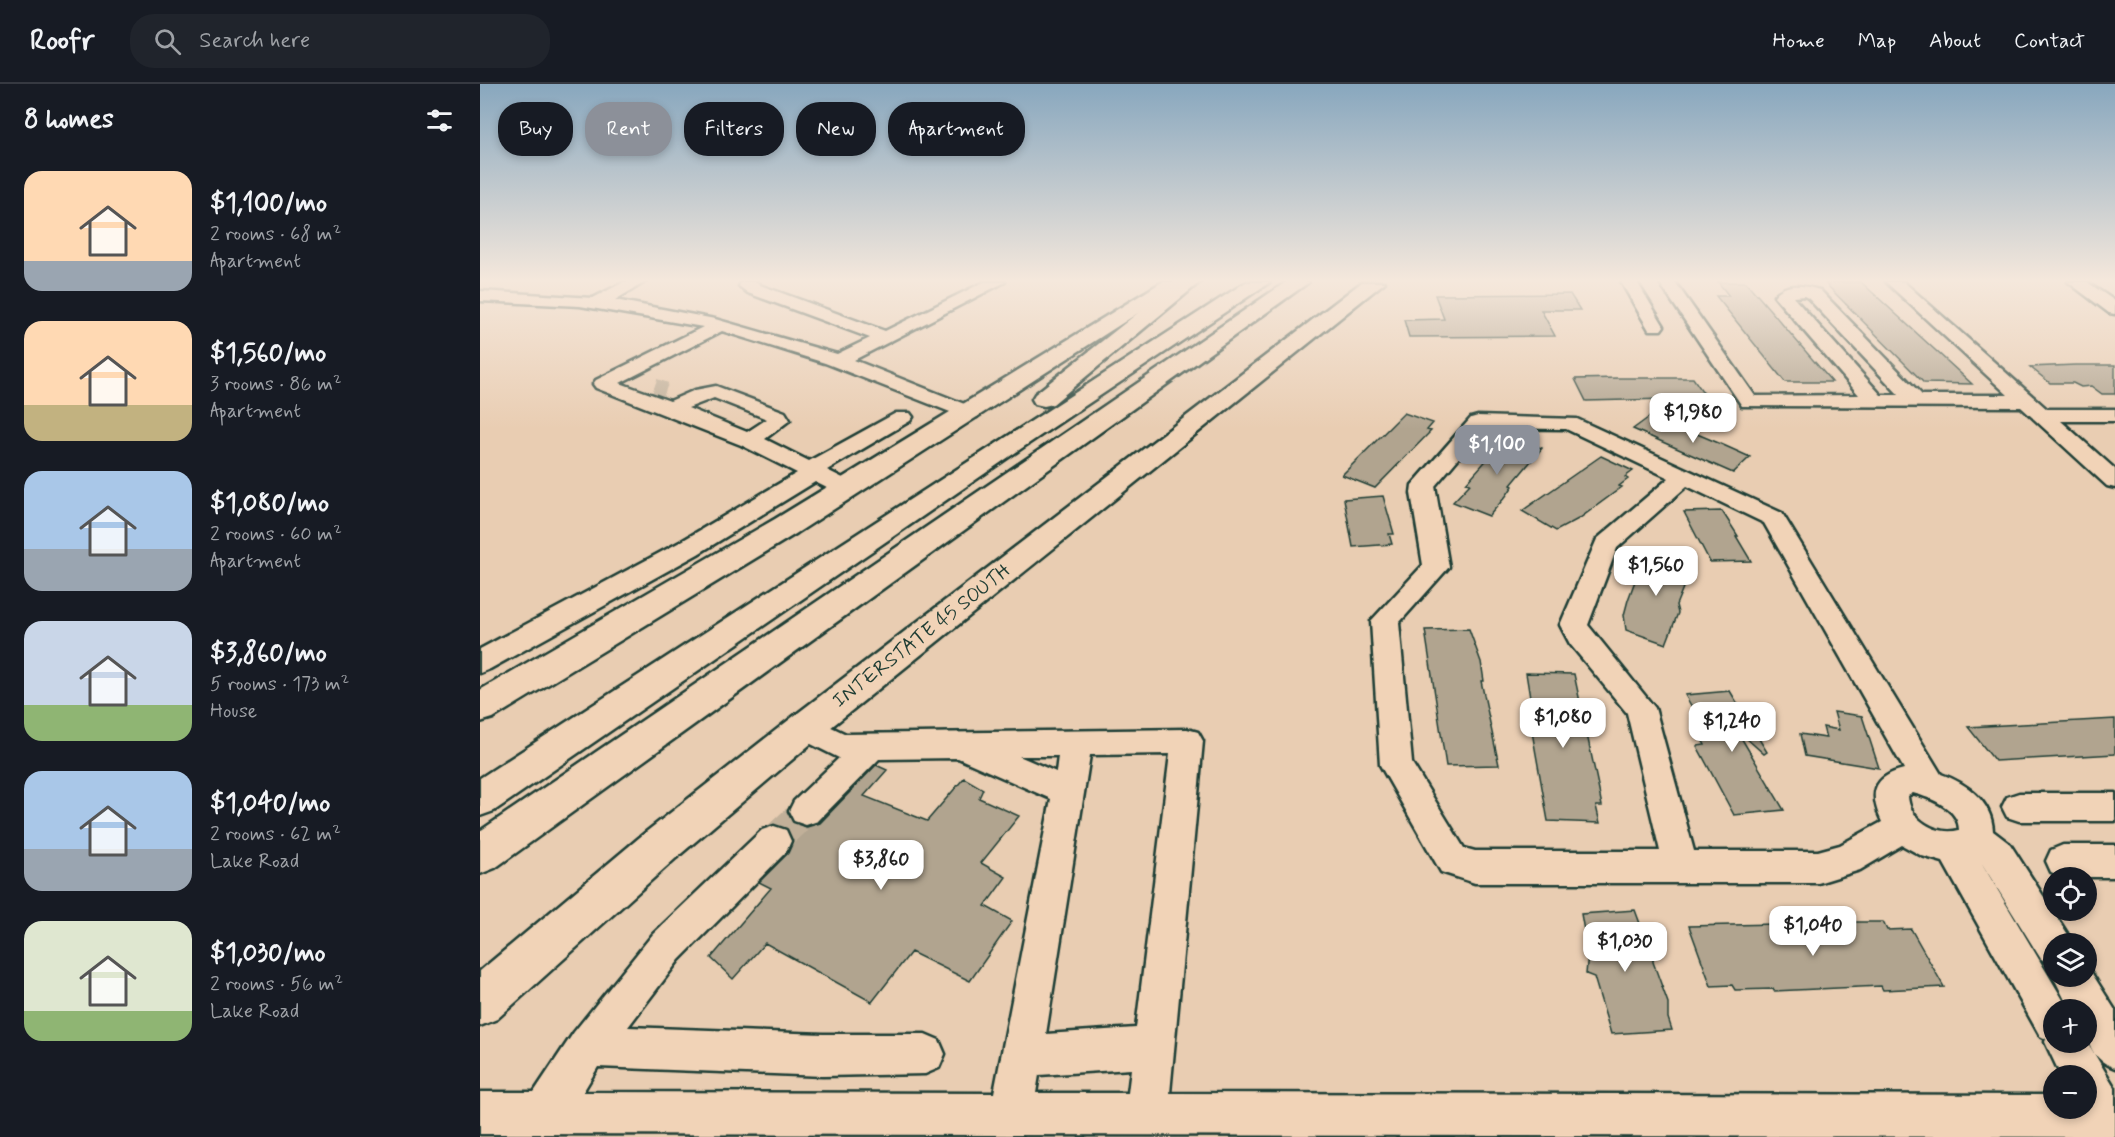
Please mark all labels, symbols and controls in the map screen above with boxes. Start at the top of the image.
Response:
search box [130,14,550,68]
text: Roofr [30,23,94,60]
icon: search [151,25,184,58]
text: Search here [199,27,310,55]
text: Home [1773,27,1825,55]
text: Map [1858,27,1896,55]
text: About [1929,27,1981,55]
text: Contact [2014,27,2085,55]
chip: Buy [498,102,573,156]
chip: Rent [585,102,672,156]
chip: Filters [684,102,784,156]
chip: New [796,102,876,156]
chip: Apartment [888,102,1025,156]
text: 8 homes [24,103,114,137]
icon: filters [423,104,456,137]
text: $1,100/mo [210,187,327,221]
icon: home [72,195,144,267]
text: 2 rooms · 68 m² [210,221,341,248]
text: Apartment [210,248,301,275]
text: $1,560/mo [210,337,326,371]
icon: home [72,345,144,417]
text: 3 rooms · 86 m² [210,371,342,398]
pin: $1,980 [1644,393,1742,444]
text: Apartment [210,398,301,425]
text: $1,980 [1664,399,1722,426]
pin: $1,100 [1448,425,1546,476]
text: $1,100 [1469,431,1525,458]
text: $1,080/mo [210,487,329,521]
icon: home [72,495,144,567]
text: 2 rooms · 60 m² [210,521,342,548]
pin: $1,560 [1607,546,1705,597]
text: Apartment [210,548,301,575]
text: $1,560 [1628,552,1684,579]
street label: INTERSTATE 45 SOUTH [827,558,1017,714]
text: $3,860/mo [210,637,327,671]
icon: home [72,645,144,717]
text: 5 rooms · 173 m² [210,671,349,698]
text: House [210,698,257,725]
pin: $1,080 [1514,698,1612,749]
pin: $1,240 [1683,702,1781,753]
text: $1,080 [1534,704,1592,731]
text: $1,240 [1703,708,1761,735]
text: $1,040/mo [210,787,330,821]
icon: home [72,795,144,867]
text: 2 rooms · 62 m² [210,821,341,848]
pin: $3,860 [832,840,930,891]
text: $3,860 [853,846,909,873]
text: Lake Road [210,848,299,875]
map controls [2043,867,2097,1119]
button: locate [2043,867,2097,921]
pin: $1,040 [1764,906,1862,957]
text: $1,040 [1783,912,1843,939]
pin: $1,030 [1576,922,1674,973]
text: $1,030 [1597,928,1653,955]
button: layers [2043,933,2097,987]
text: $1,030/mo [210,937,326,971]
icon: home [72,945,144,1017]
text: 2 rooms · 56 m² [210,971,343,998]
text: Lake Road [210,998,299,1025]
button: + [2043,999,2097,1053]
button: − [2043,1065,2097,1119]

